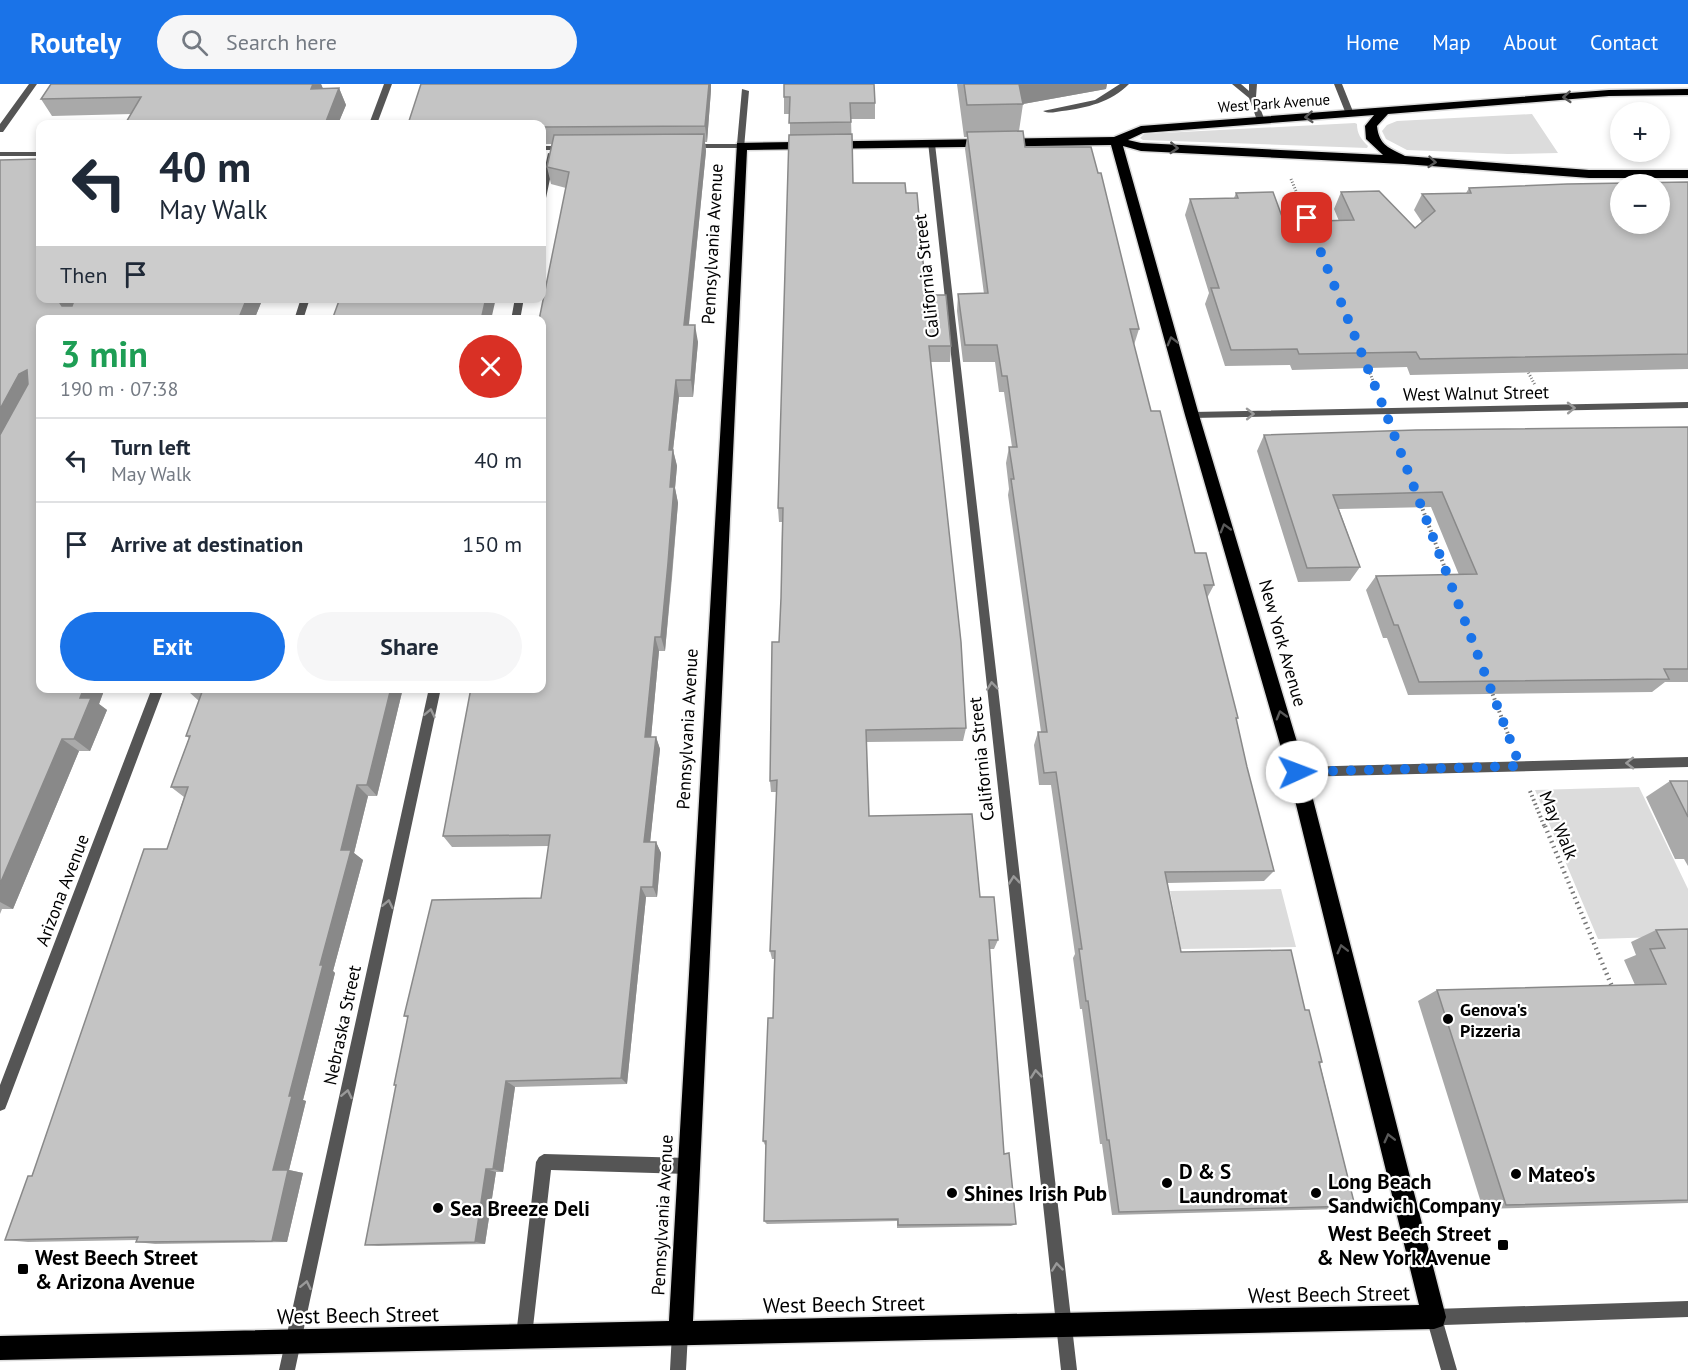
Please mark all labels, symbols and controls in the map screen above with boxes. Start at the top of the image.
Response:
search box [157,15,577,69]
text: Routely [30,24,121,61]
icon: search [178,26,211,59]
text: Search here [226,28,337,56]
text: Home [1346,29,1399,56]
text: Map [1432,29,1471,56]
text: About [1504,29,1557,56]
text: Contact [1590,29,1658,56]
street label: West Park Avenue [1217,90,1331,116]
one-way arrow [1562,90,1571,103]
map controls [1610,102,1670,234]
button: + [1610,102,1670,162]
one-way arrow [1305,110,1314,123]
text: 40 m [159,139,251,194]
one-way arrow [1170,142,1179,155]
icon: left [60,144,138,222]
one-way arrow [1427,155,1436,168]
street label: Pennsylvania Avenue [696,163,728,325]
button: − [1610,174,1670,234]
text: May Walk [159,192,268,226]
pin [1281,192,1332,243]
icon: arrive [1290,201,1323,234]
street label: California Street [908,213,944,339]
icon: arrive [119,258,152,291]
text: Then [60,261,107,289]
text: 3 min [60,330,148,377]
button: close [459,335,522,398]
one-way arrow [1166,336,1179,346]
text: 190 m · 07:38 [60,376,178,402]
street label: West Walnut Street [1403,380,1549,406]
one-way arrow [1567,401,1576,414]
one-way arrow [1246,408,1255,420]
text: Turn left [111,433,191,461]
icon: left [60,444,93,477]
text: 40 m [474,446,522,474]
text: May Walk [111,461,191,487]
one-way arrow [1220,523,1233,533]
icon: arrive [60,528,93,561]
text: Arrive at destination [111,530,303,558]
text: 150 m [462,530,522,558]
street label: New York Avenue [1254,577,1312,709]
button: Exit [60,612,285,681]
button: Share [297,612,522,681]
street label: Pennsylvania Avenue [671,648,703,810]
one-way arrow [986,681,999,691]
street label: California Street [963,696,999,822]
one-way arrow [422,709,435,719]
one-way arrow [1276,711,1288,721]
position arrow [1265,740,1329,804]
one-way arrow [1625,757,1634,769]
street label: May Walk [1534,787,1584,863]
street label: Arizona Avenue [30,831,94,949]
one-way arrow [1008,875,1021,884]
one-way arrow [381,899,394,909]
one-way arrow [1336,944,1349,954]
street label: Nebraska Street [318,963,366,1087]
place label: Genova's Pizzeria [1460,998,1527,1042]
marker: Genova's Pizzeria [1441,1012,1455,1026]
one-way arrow [1030,1069,1042,1078]
one-way arrow [340,1090,353,1100]
one-way arrow [1384,1133,1397,1143]
street label: Pennsylvania Avenue [646,1134,678,1296]
place label: D & S Laundromat [1179,1158,1288,1209]
place label: Mateo's [1528,1161,1596,1188]
marker: Mateo's [1509,1167,1523,1181]
place label: Long Beach Sandwich Company [1328,1168,1502,1219]
marker: D & S Laundromat [1160,1176,1174,1190]
place label: Shines Irish Pub [964,1180,1107,1207]
marker: Shines Irish Pub [945,1186,959,1200]
marker: Long Beach Sandwich Company [1309,1186,1323,1200]
place label: Sea Breeze Deli [450,1195,590,1222]
marker: Sea Breeze Deli [431,1201,445,1215]
place label: West Beech Street & New York Avenue [1316,1220,1492,1271]
marker: West Beech Street & New York Avenue [1496,1238,1510,1252]
place label: West Beech Street & Arizona Avenue [35,1244,199,1295]
marker: West Beech Street & Arizona Avenue [16,1262,30,1276]
one-way arrow [1051,1263,1064,1272]
street label: West Beech Street [1248,1279,1410,1309]
one-way arrow [298,1280,311,1290]
street label: West Beech Street [763,1289,925,1319]
street label: West Beech Street [277,1300,439,1330]

